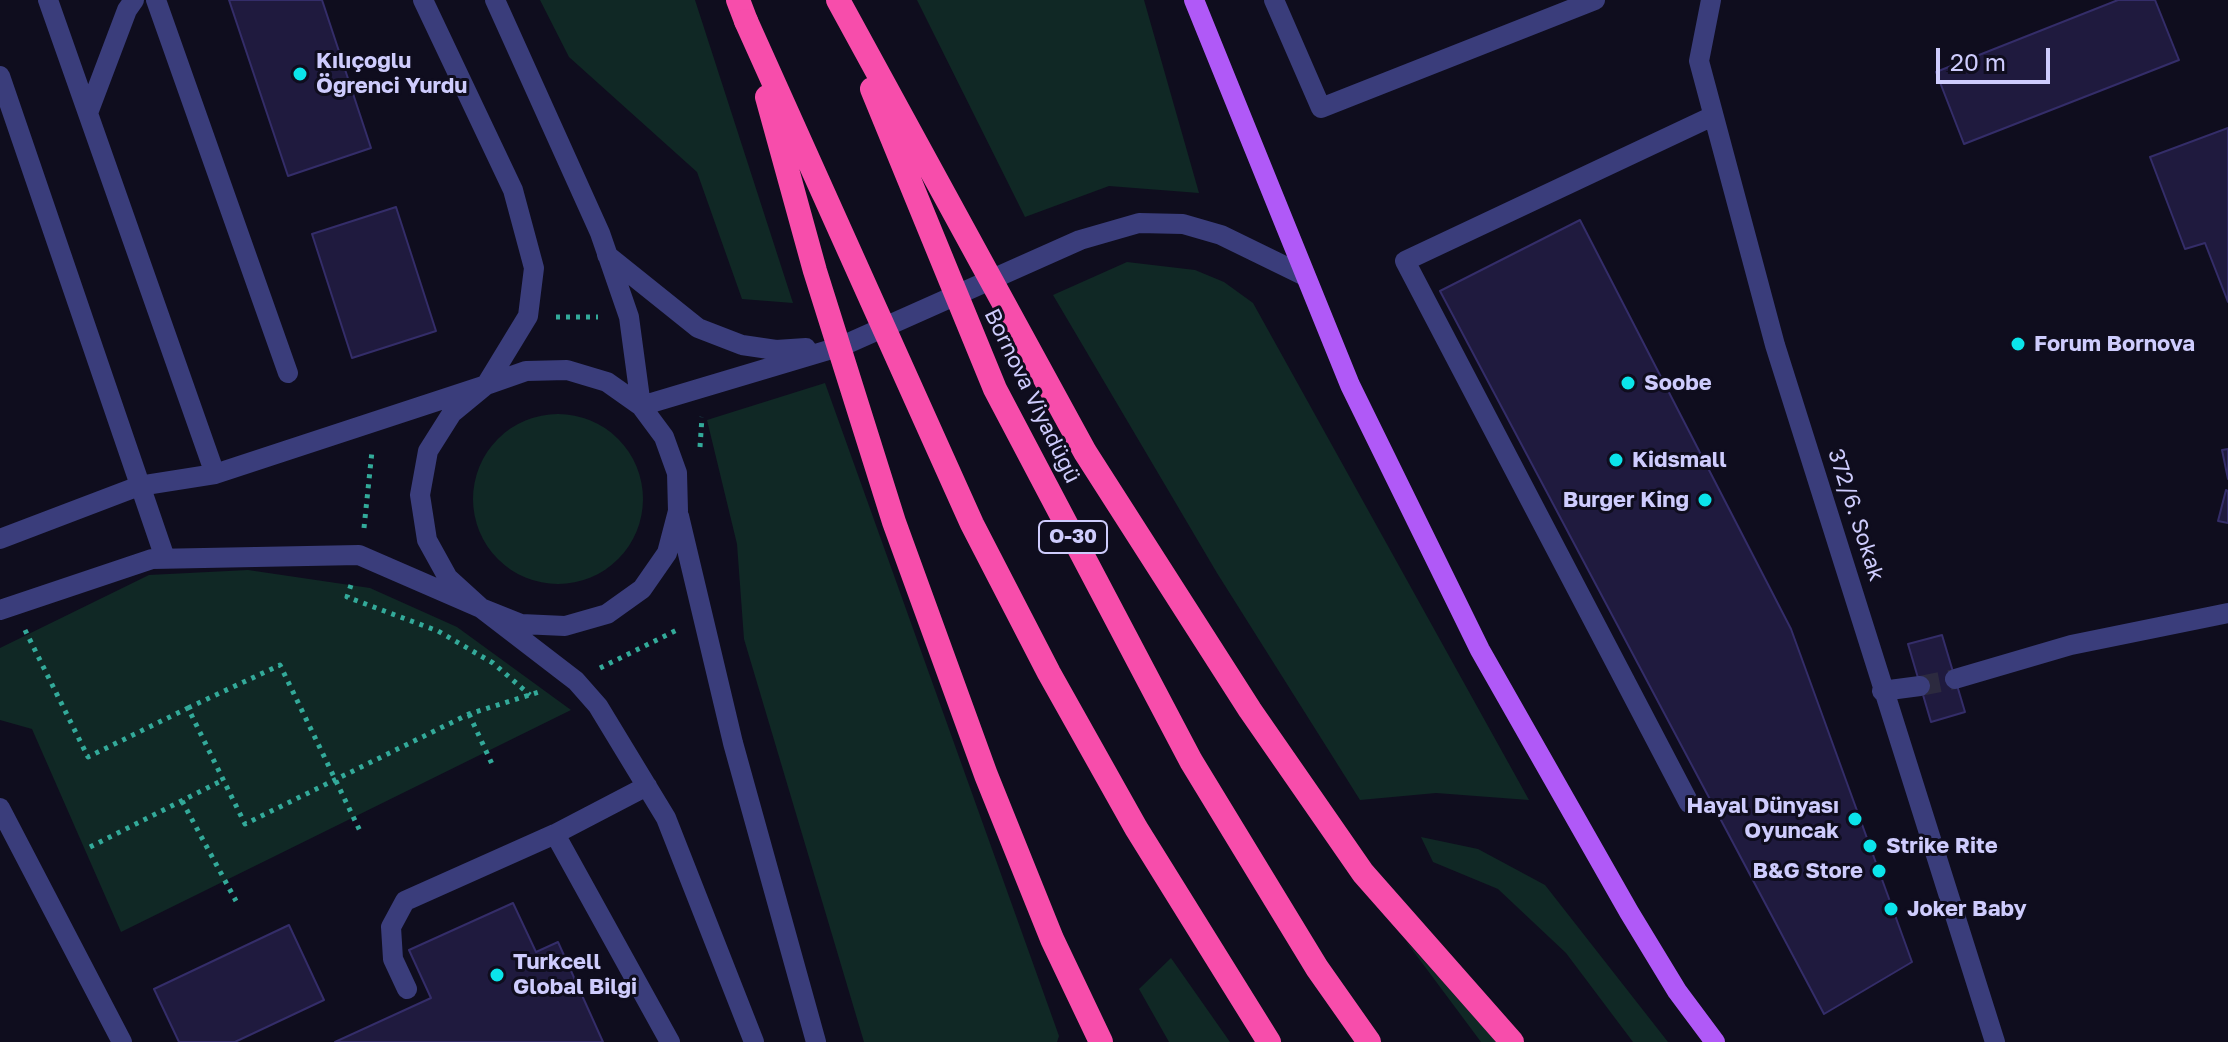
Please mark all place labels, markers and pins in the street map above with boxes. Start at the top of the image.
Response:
place label: Kılıçoğlu Öğrenci Yurdu [316,48,467,100]
marker: Kılıçoğlu Öğrenci Yurdu [291,65,309,83]
place label: Forum Bornova [2034,331,2195,357]
marker: Forum Bornova [2009,335,2027,353]
place label: Soobe [1644,370,1712,396]
marker: Soobe [1619,374,1637,392]
place label: Kidsmall [1632,447,1727,473]
marker: Kidsmall [1607,451,1625,469]
place label: Burger King [1563,487,1689,513]
marker: Burger King [1696,491,1714,509]
place label: Hayal Dünyası Oyuncak [1686,793,1839,844]
marker: Hayal Dünyası Oyuncak [1846,810,1864,828]
place label: Strike Rite [1886,833,1998,859]
marker: Strike Rite [1861,837,1879,855]
place label: B&G Store [1752,858,1863,884]
marker: B&G Store [1870,862,1888,880]
place label: Joker Baby [1907,896,2027,922]
marker: Joker Baby [1882,900,1900,918]
place label: Turkcell Global Bilgi [513,949,637,1000]
marker: Turkcell Global Bilgi [488,966,506,984]

